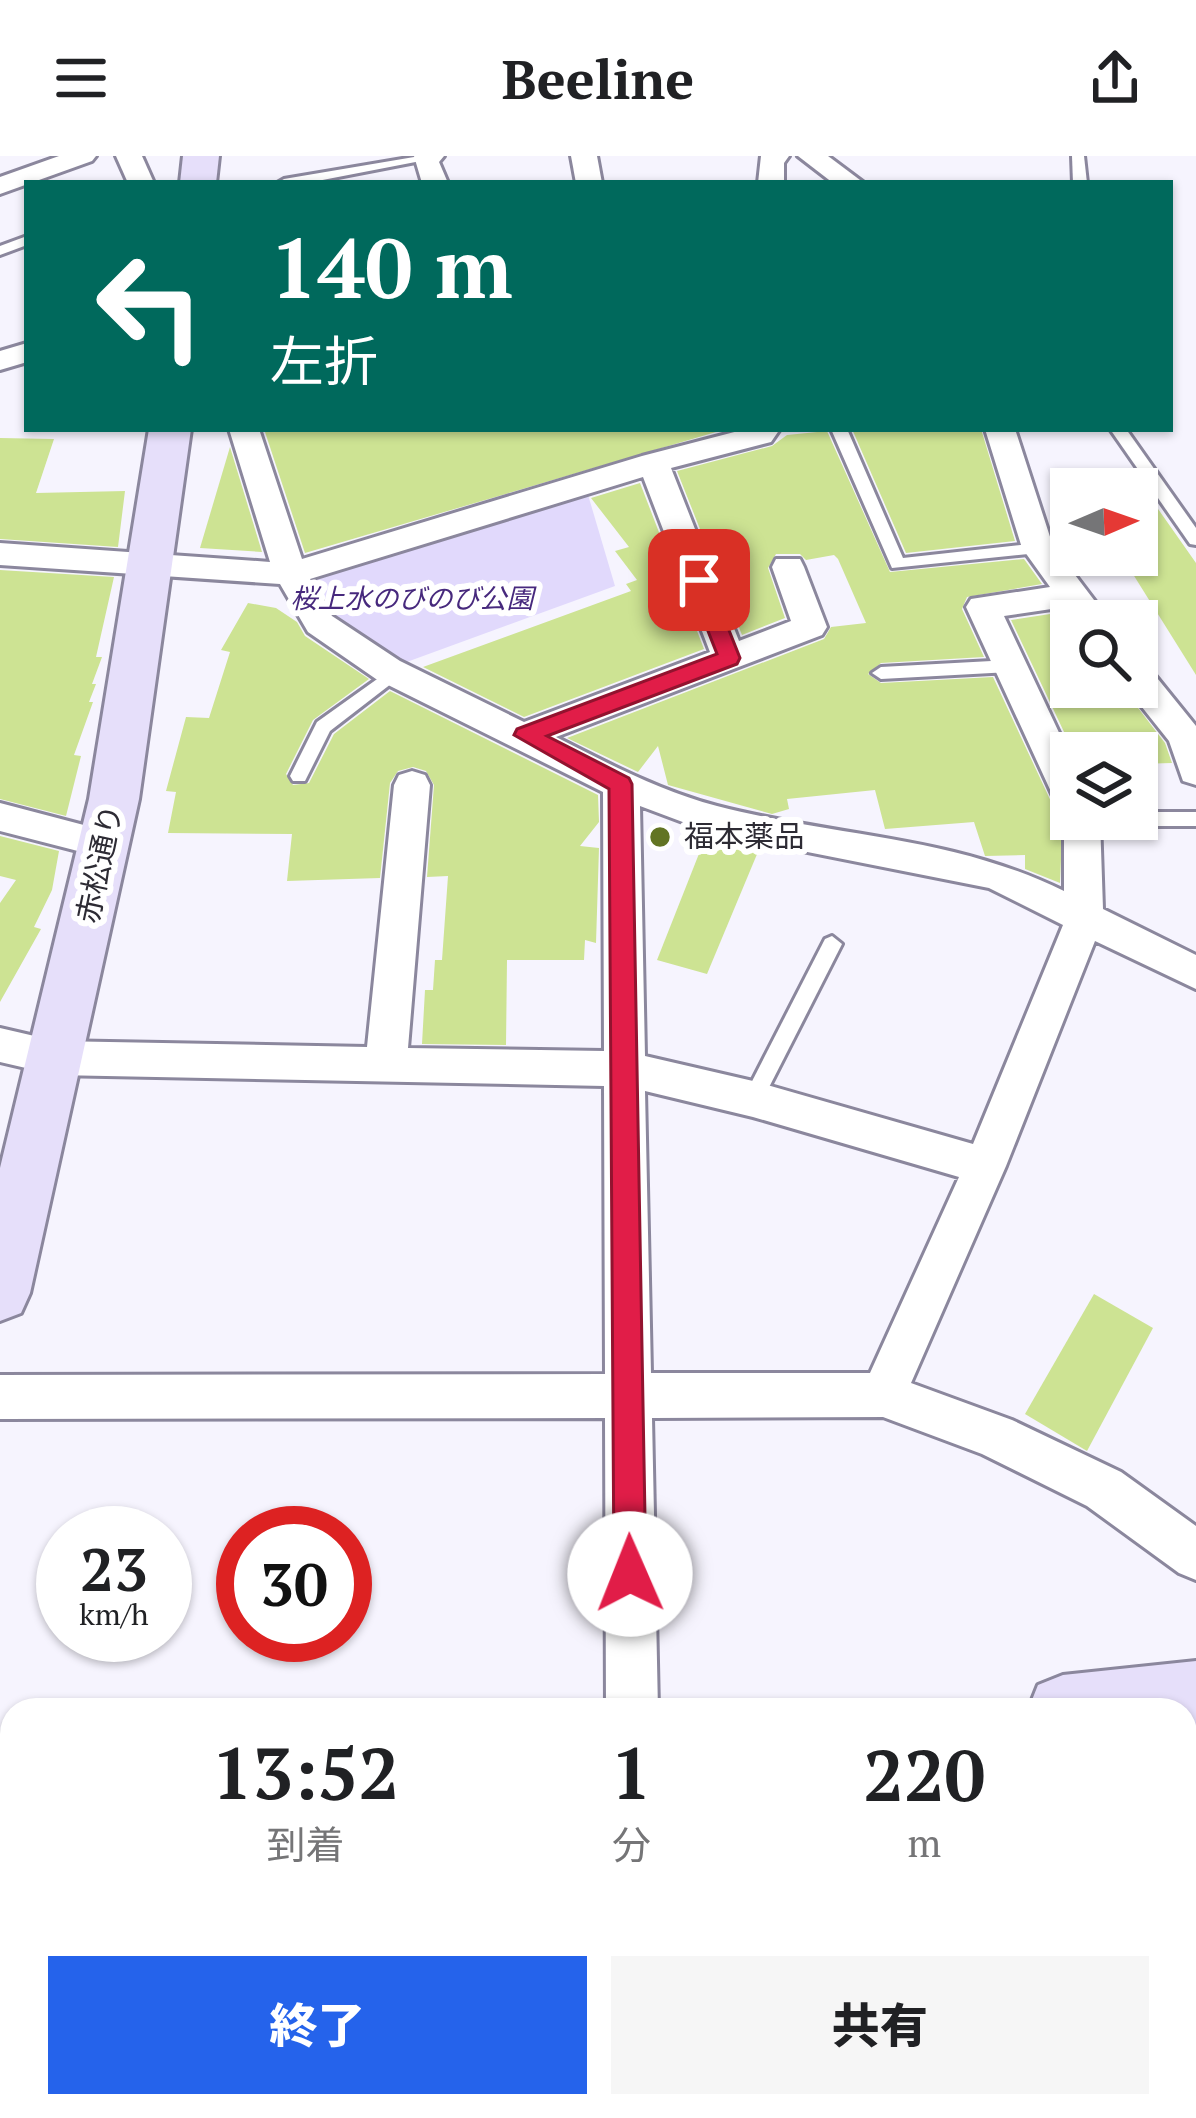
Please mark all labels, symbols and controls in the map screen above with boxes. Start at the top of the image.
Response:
text: Beeline [502,43,694,114]
icon: menu [48,45,114,111]
icon: share [1082,45,1148,111]
text: 140 m [270,211,513,322]
icon: left [72,228,228,384]
text: 左折 [270,325,378,396]
north arrow [1050,468,1158,576]
map controls [1050,468,1158,840]
pin [648,529,750,631]
icon: arrive [666,547,732,613]
park label: 桜上水のびのび公園 [291,580,537,616]
button: search [1050,600,1158,708]
button: layers [1050,732,1158,840]
street label: 赤松通り [67,801,131,927]
place label: 福本薬品 [684,816,804,856]
marker: 福本薬品 [647,824,673,850]
speed limit sign: 30 [216,1506,372,1662]
position arrow [567,1511,693,1637]
text: 23 [80,1529,148,1608]
text: km/h [79,1594,149,1634]
text: 13:52 [212,1724,399,1820]
text: 1 [611,1724,652,1820]
text: 220 [863,1726,985,1822]
text: m [907,1816,941,1868]
text: 到着 [266,1818,344,1870]
text: 分 [612,1818,651,1870]
button: 終了 [48,1956,587,2094]
button: 共有 [611,1956,1149,2094]

